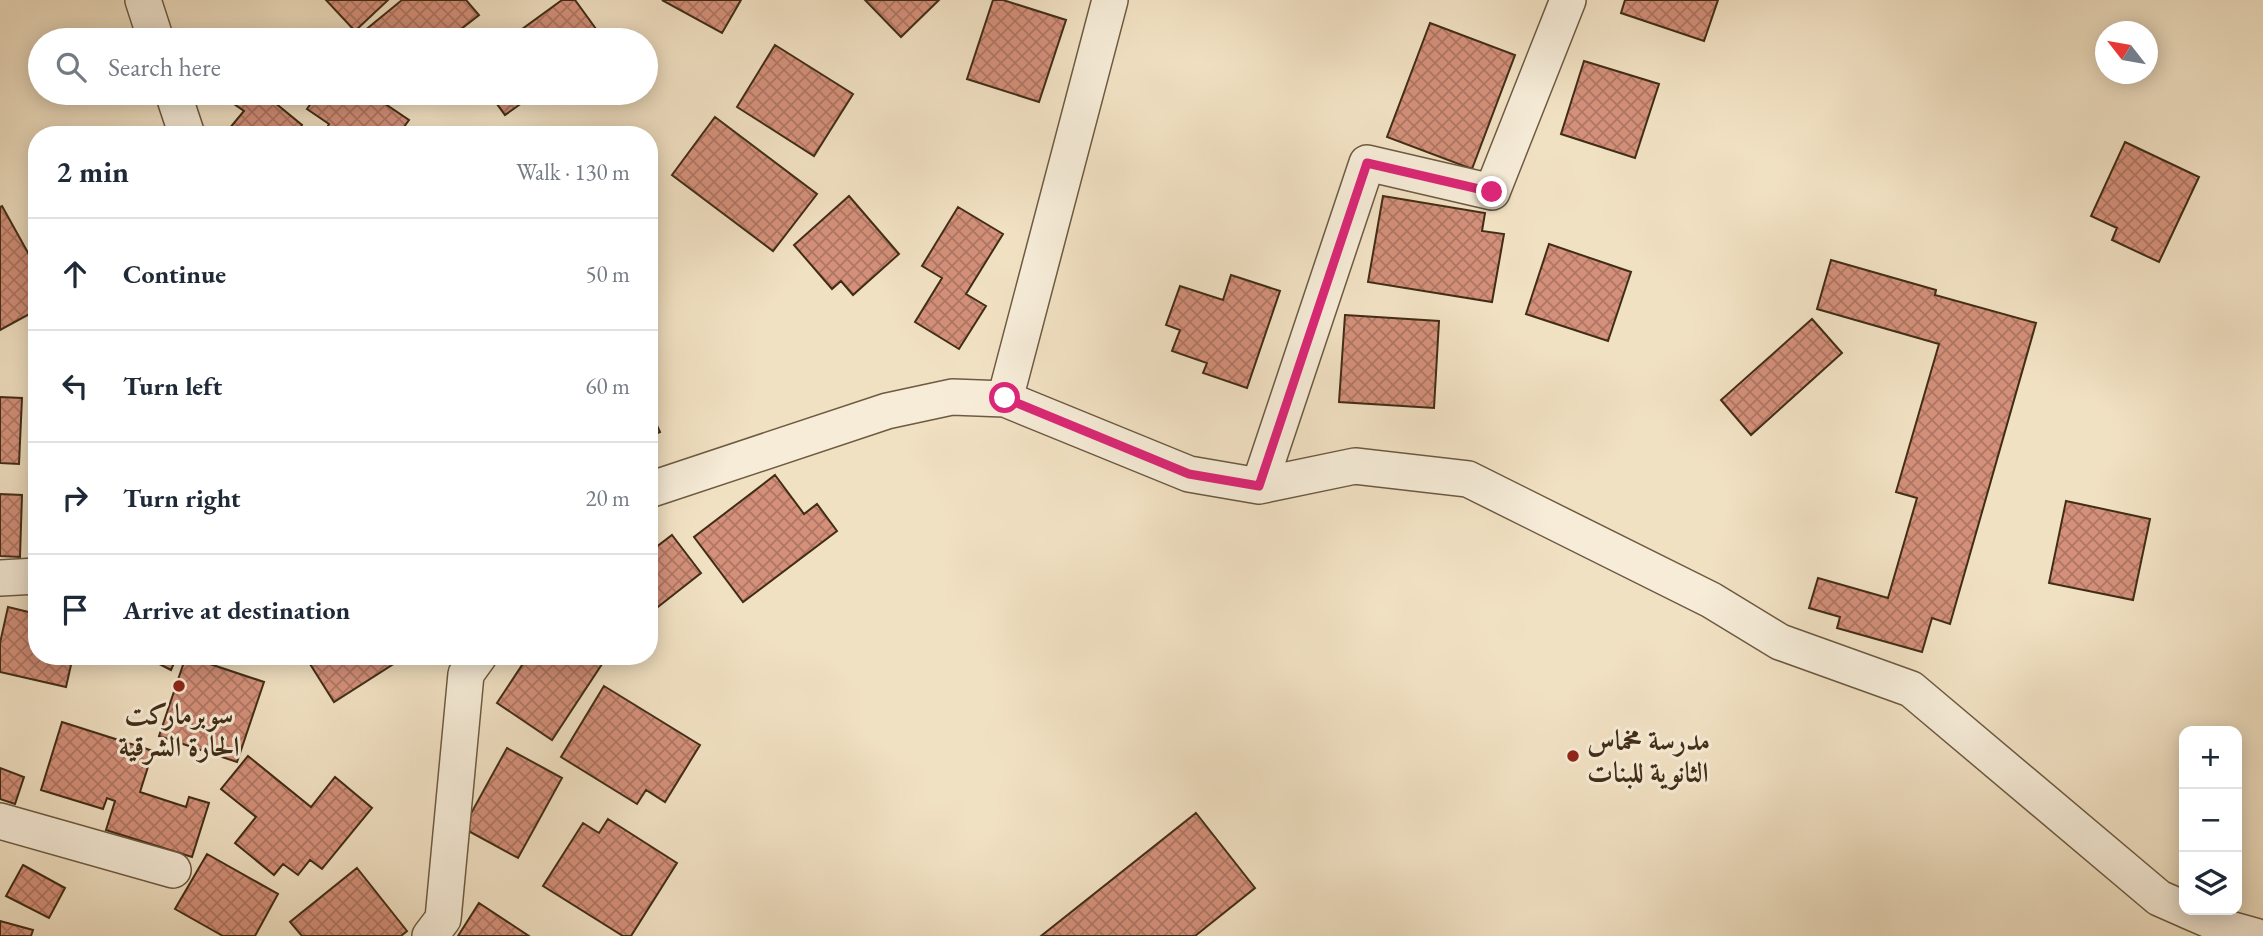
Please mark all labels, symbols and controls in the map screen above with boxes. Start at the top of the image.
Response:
north arrow [2095,21,2158,84]
search box [28,28,658,105]
icon: search [52,48,90,86]
text: Search here [108,50,221,84]
text: 2 min [56,152,129,191]
text: Walk · 130 m [516,157,630,187]
route end [1476,176,1507,207]
icon: ahead [56,255,94,293]
text: Continue [123,257,226,291]
text: 50 m [585,259,630,289]
icon: left [56,367,94,405]
text: Turn left [123,369,222,403]
text: 60 m [585,371,630,401]
route start [989,382,1020,413]
icon: right [56,479,94,517]
text: Turn right [123,481,241,515]
text: 20 m [585,483,630,513]
icon: arrive [56,591,94,629]
text: Arrive at destination [123,593,350,627]
marker: سوبرماركت الحارة الشرقية [171,678,187,694]
place label: سوبرماركت الحارة الشرقية [118,696,240,765]
place label: مدرسة مخماس الثانوية للبنات [1587,722,1710,790]
map controls [2179,726,2242,915]
button: + [2179,726,2242,789]
marker: مدرسة مخماس الثانوية للبنات [1565,748,1581,764]
button: − [2179,789,2242,852]
button: layers [2179,852,2242,915]

